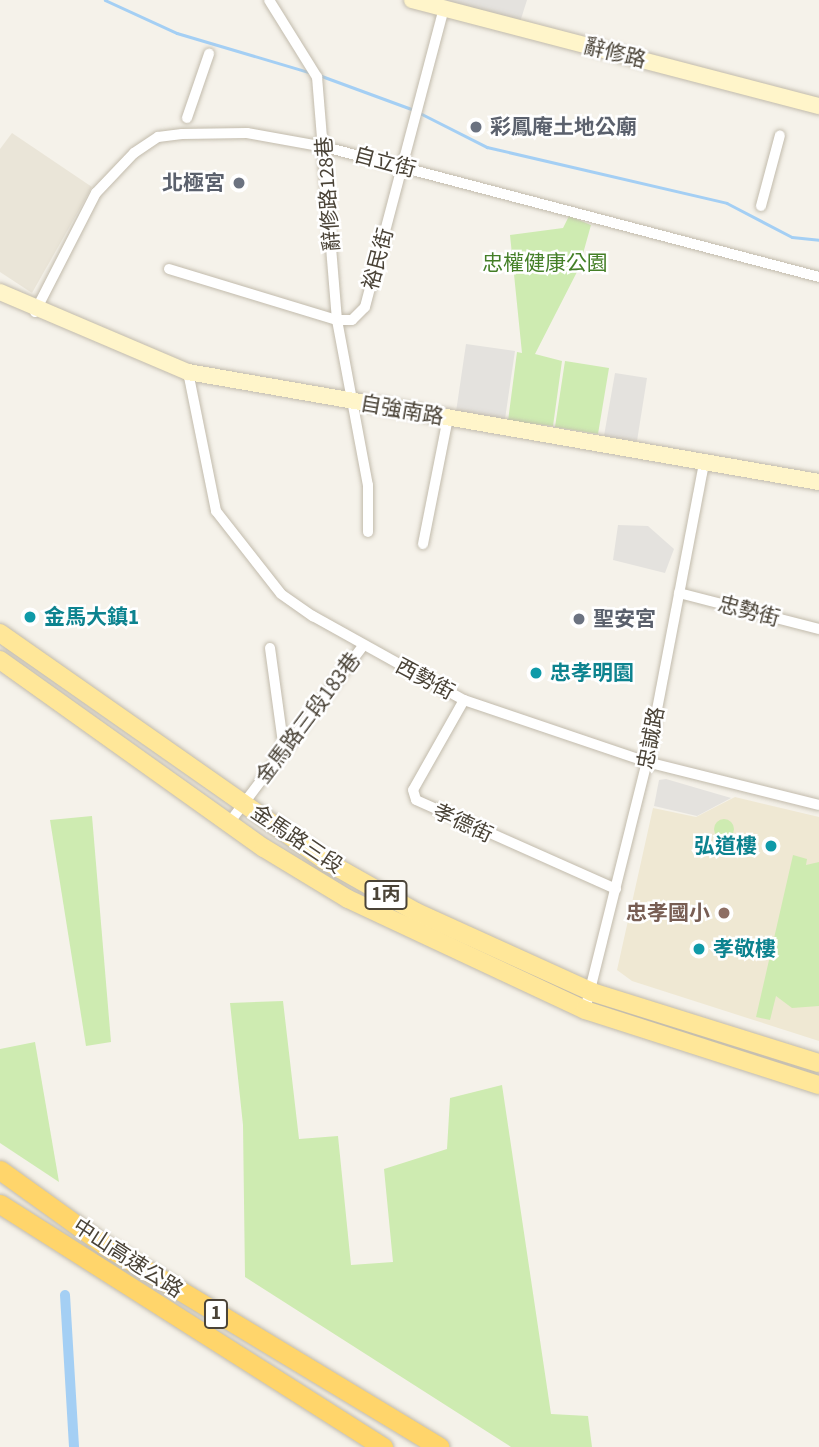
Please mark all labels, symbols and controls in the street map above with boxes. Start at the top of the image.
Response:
street label: 辭修路 [581,33,649,73]
place label: 彩鳳庵土地公廟 [490,114,637,140]
marker: 彩鳳庵土地公廟 [468,119,484,135]
street label: 辭修路128巷 [311,136,345,252]
street label: 自立街 [351,142,419,182]
place label: 北極宮 [162,170,225,196]
marker: 北極宮 [231,175,247,191]
street label: 裕民街 [358,225,398,293]
park label: 忠權健康公園 [482,250,608,276]
street label: 自強南路 [358,390,446,430]
street label: 忠勢街 [715,591,783,631]
place label: 金馬大鎮1 [44,604,139,630]
place label: 聖安宮 [593,606,656,632]
marker: 金馬大鎮1 [22,609,38,625]
marker: 聖安宮 [571,611,587,627]
street label: 金馬路三段183巷 [251,648,365,788]
street label: 西勢街 [391,653,459,705]
place label: 忠孝明園 [550,660,634,686]
marker: 忠孝明園 [528,665,544,681]
street label: 忠誠路 [633,705,669,771]
street label: 孝德街 [429,798,497,848]
street label: 金馬路三段 [246,799,348,879]
place label: 弘道樓 [694,833,757,859]
marker: 弘道樓 [763,838,779,854]
road number: 1丙 [363,880,409,911]
place label: 忠孝國小 [626,900,710,926]
marker: 忠孝國小 [716,905,732,921]
place label: 孝敬樓 [713,936,776,962]
marker: 孝敬樓 [691,941,707,957]
street label: 中山高速公路 [68,1213,188,1303]
road number: 1 [204,1298,228,1330]

